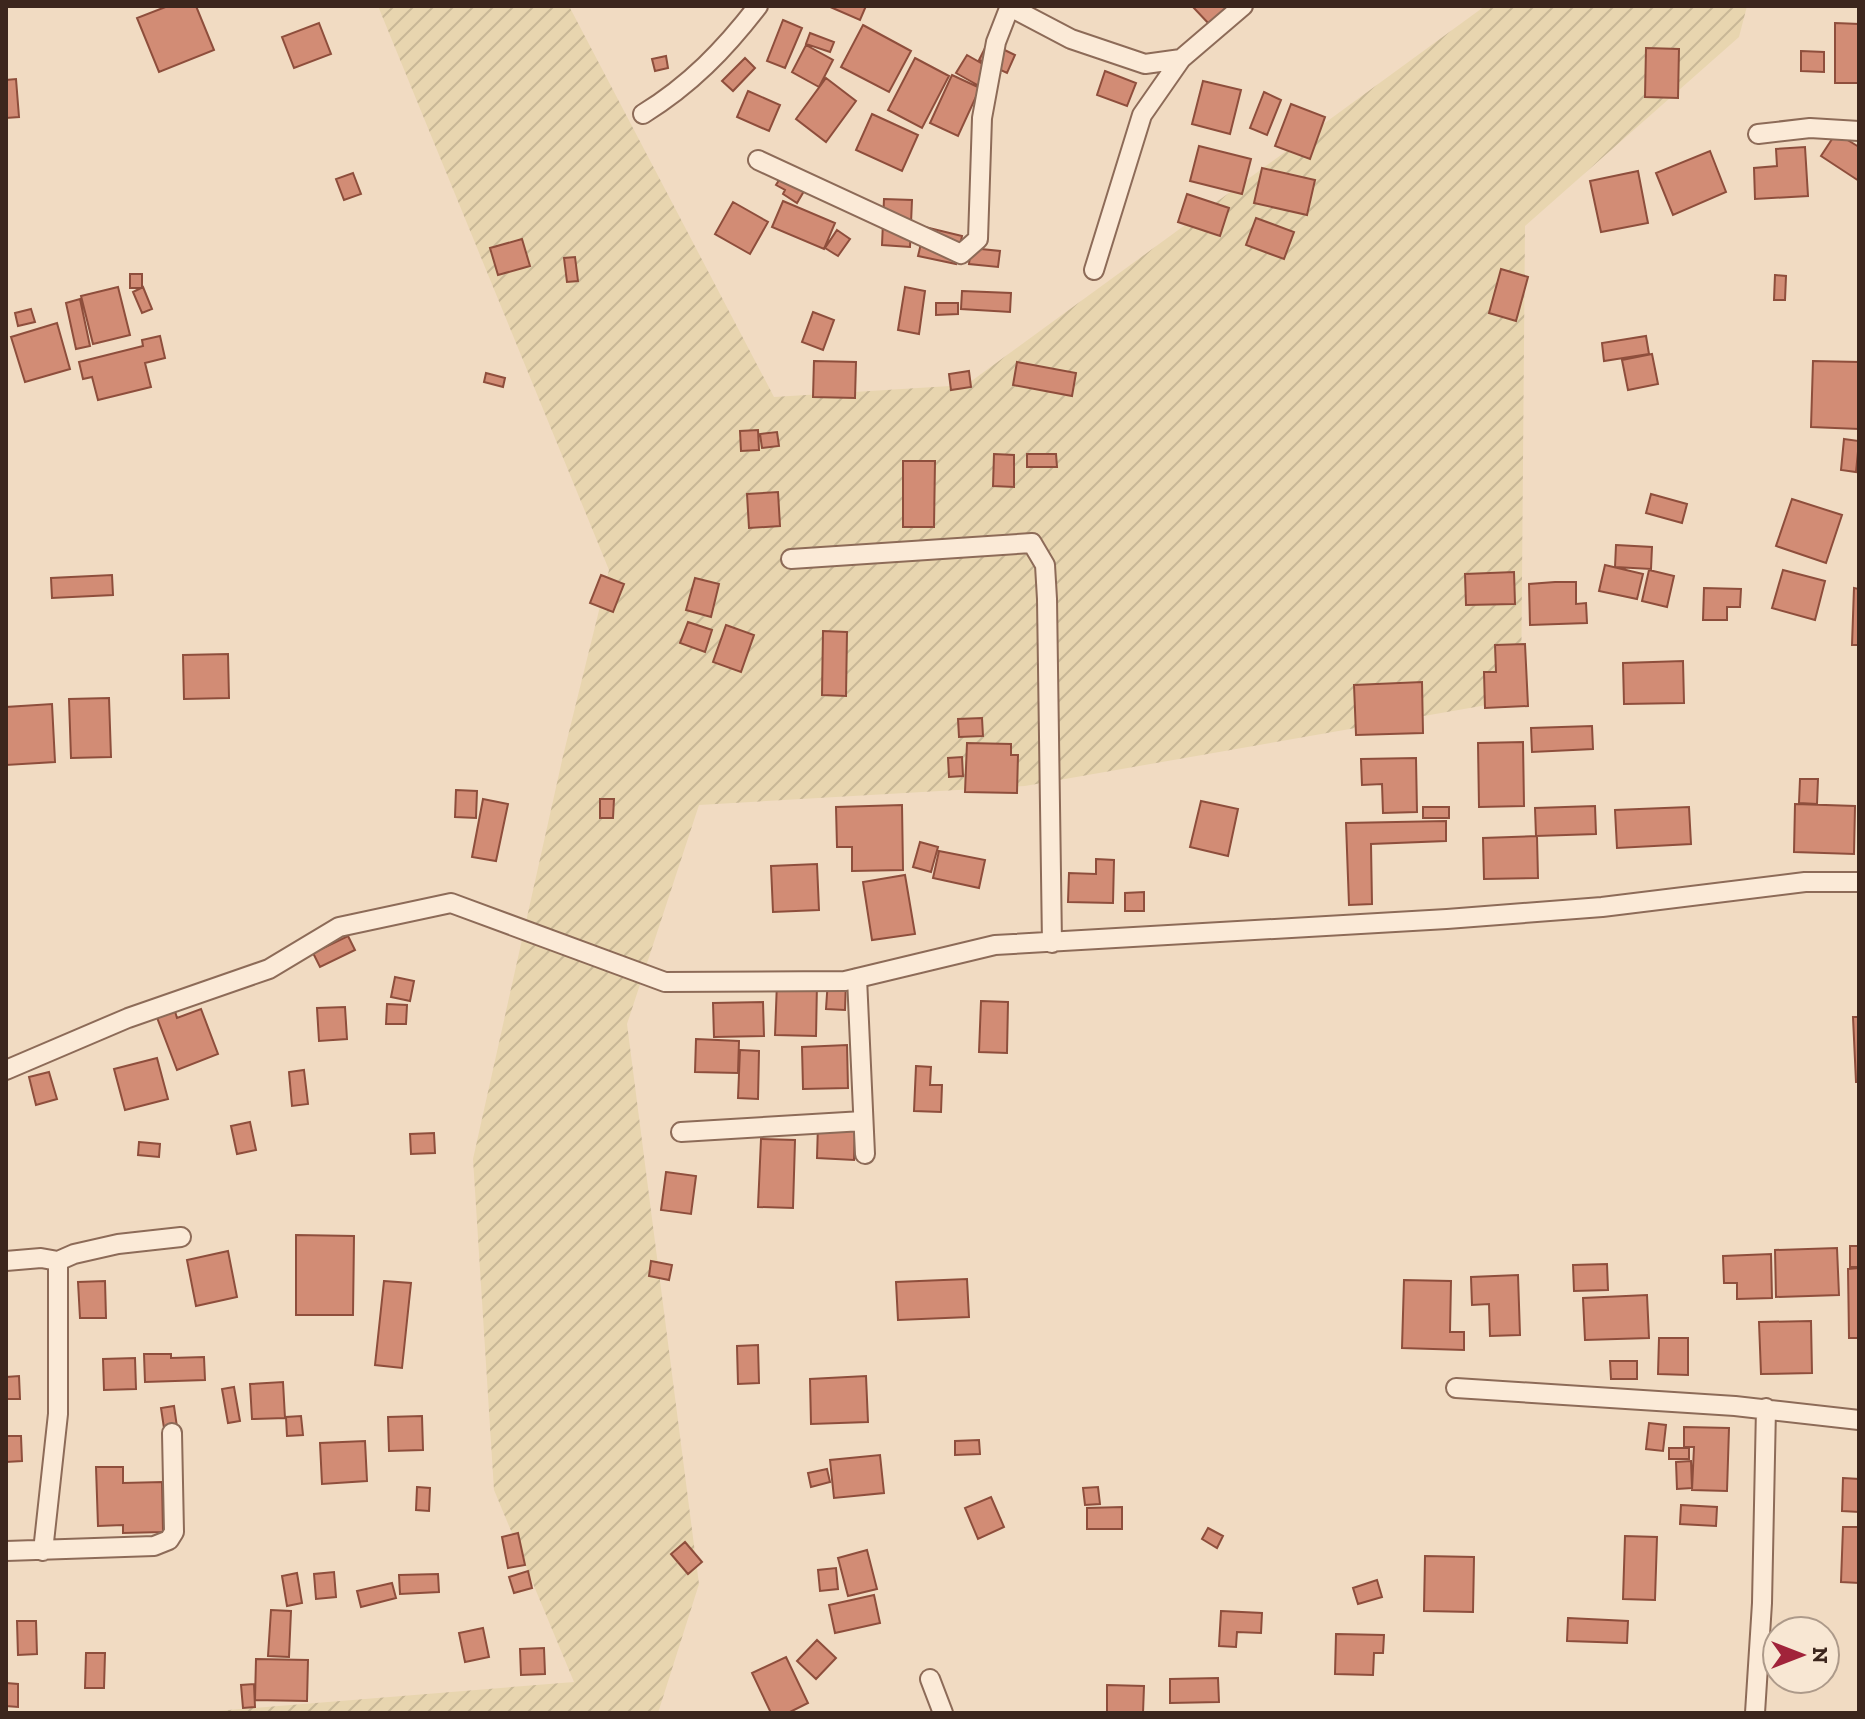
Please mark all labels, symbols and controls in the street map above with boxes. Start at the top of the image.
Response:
north arrow [1761,1615,1841,1695]
text: N [1807,1647,1834,1664]

